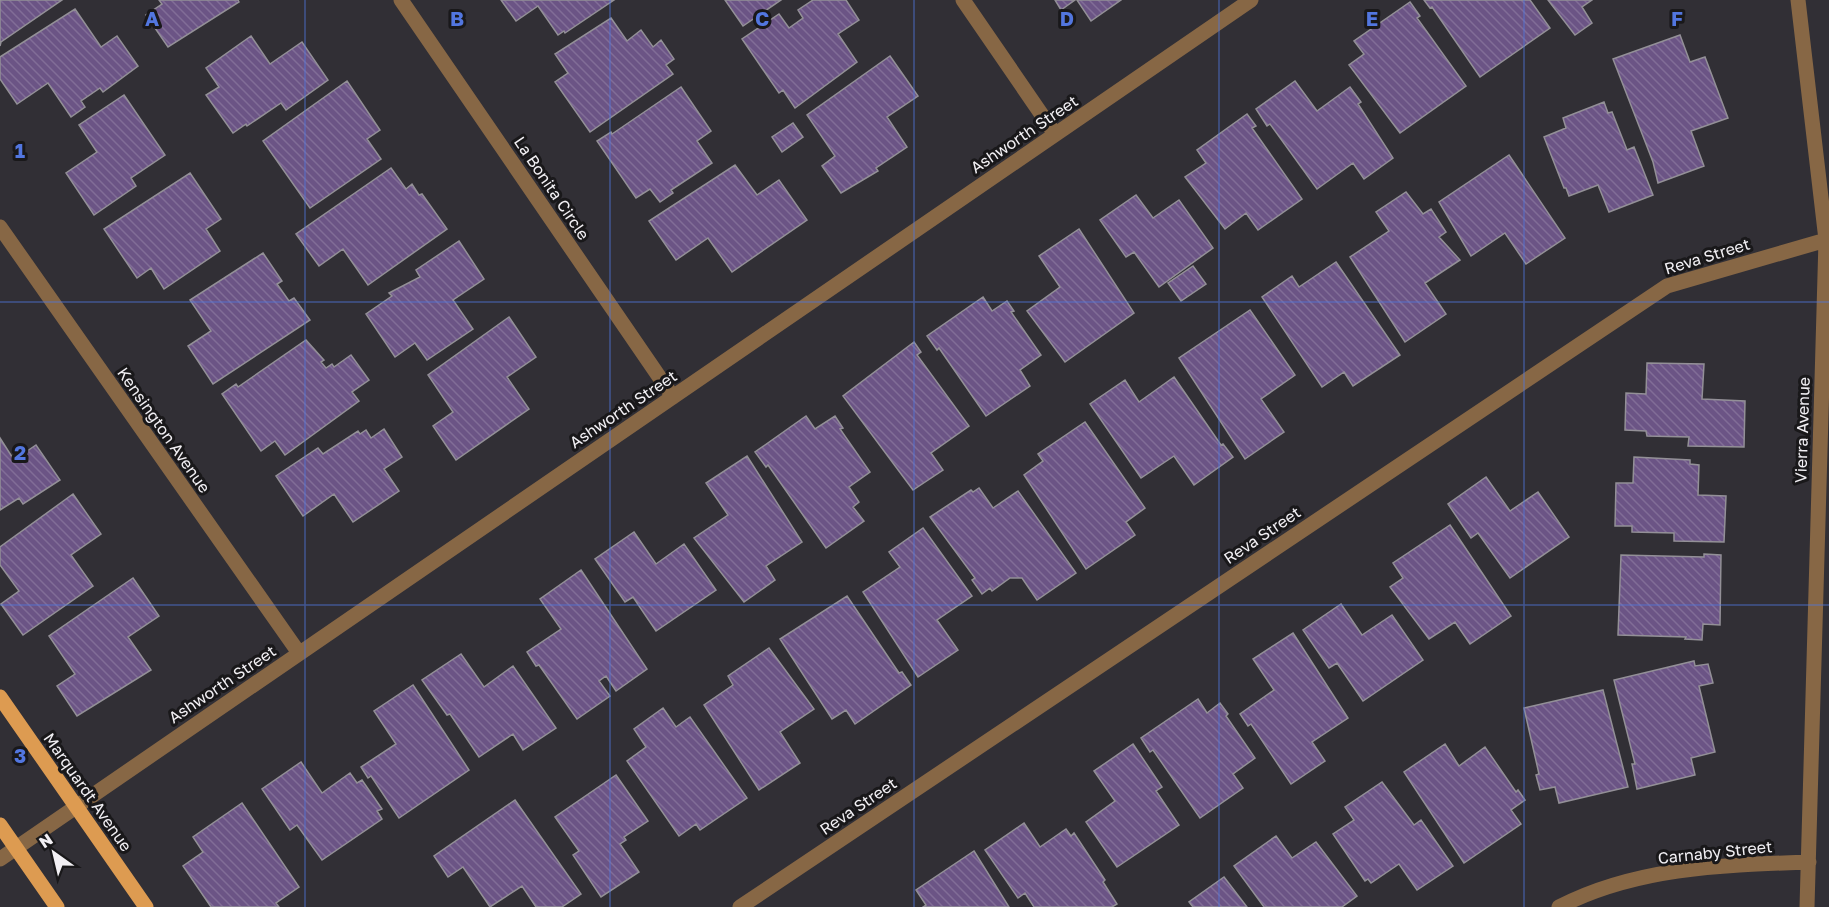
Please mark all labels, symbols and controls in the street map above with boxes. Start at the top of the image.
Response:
text: A [145,6,159,30]
text: B [450,6,464,30]
text: C [755,6,769,30]
text: D [1060,6,1074,30]
text: E [1366,6,1378,30]
text: F [1671,6,1683,30]
street label: Ashworth Street [966,91,1082,177]
street label: La Bonita Circle [510,132,594,244]
text: 1 [15,138,25,162]
street label: Reva Street [1662,233,1752,279]
street label: Kensington Avenue [113,363,215,497]
street label: Ashworth Street [565,366,681,452]
street label: Vierra Avenue [1790,377,1814,483]
text: 2 [14,440,26,464]
street label: Reva Street [1220,502,1304,568]
street label: Ashworth Street [164,641,280,727]
street label: Marquardt Avenue [40,729,136,855]
text: 3 [14,743,26,767]
street label: Reva Street [816,773,900,839]
north arrow [24,823,84,883]
text: N [35,829,56,852]
street label: Carnaby Street [1657,836,1773,868]

